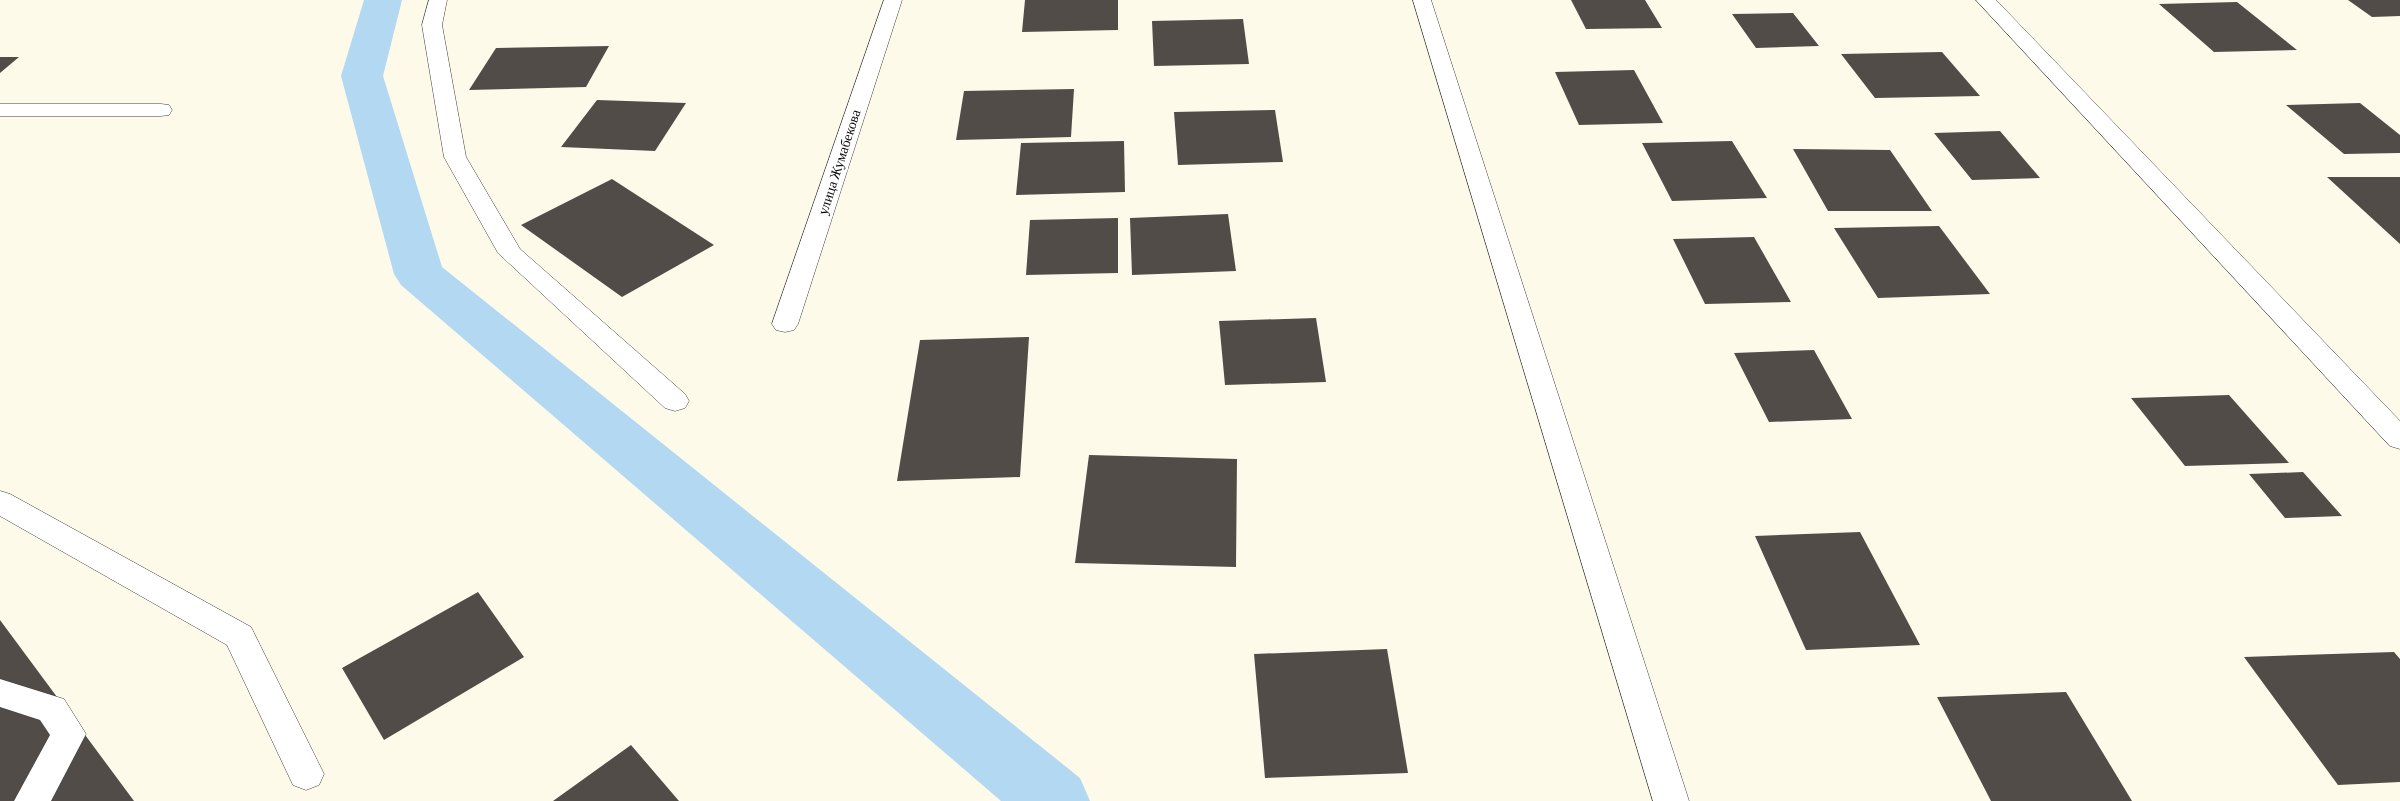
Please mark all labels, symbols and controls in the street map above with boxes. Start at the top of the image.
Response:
street label: улица Жумабекова [814,107,864,217]

